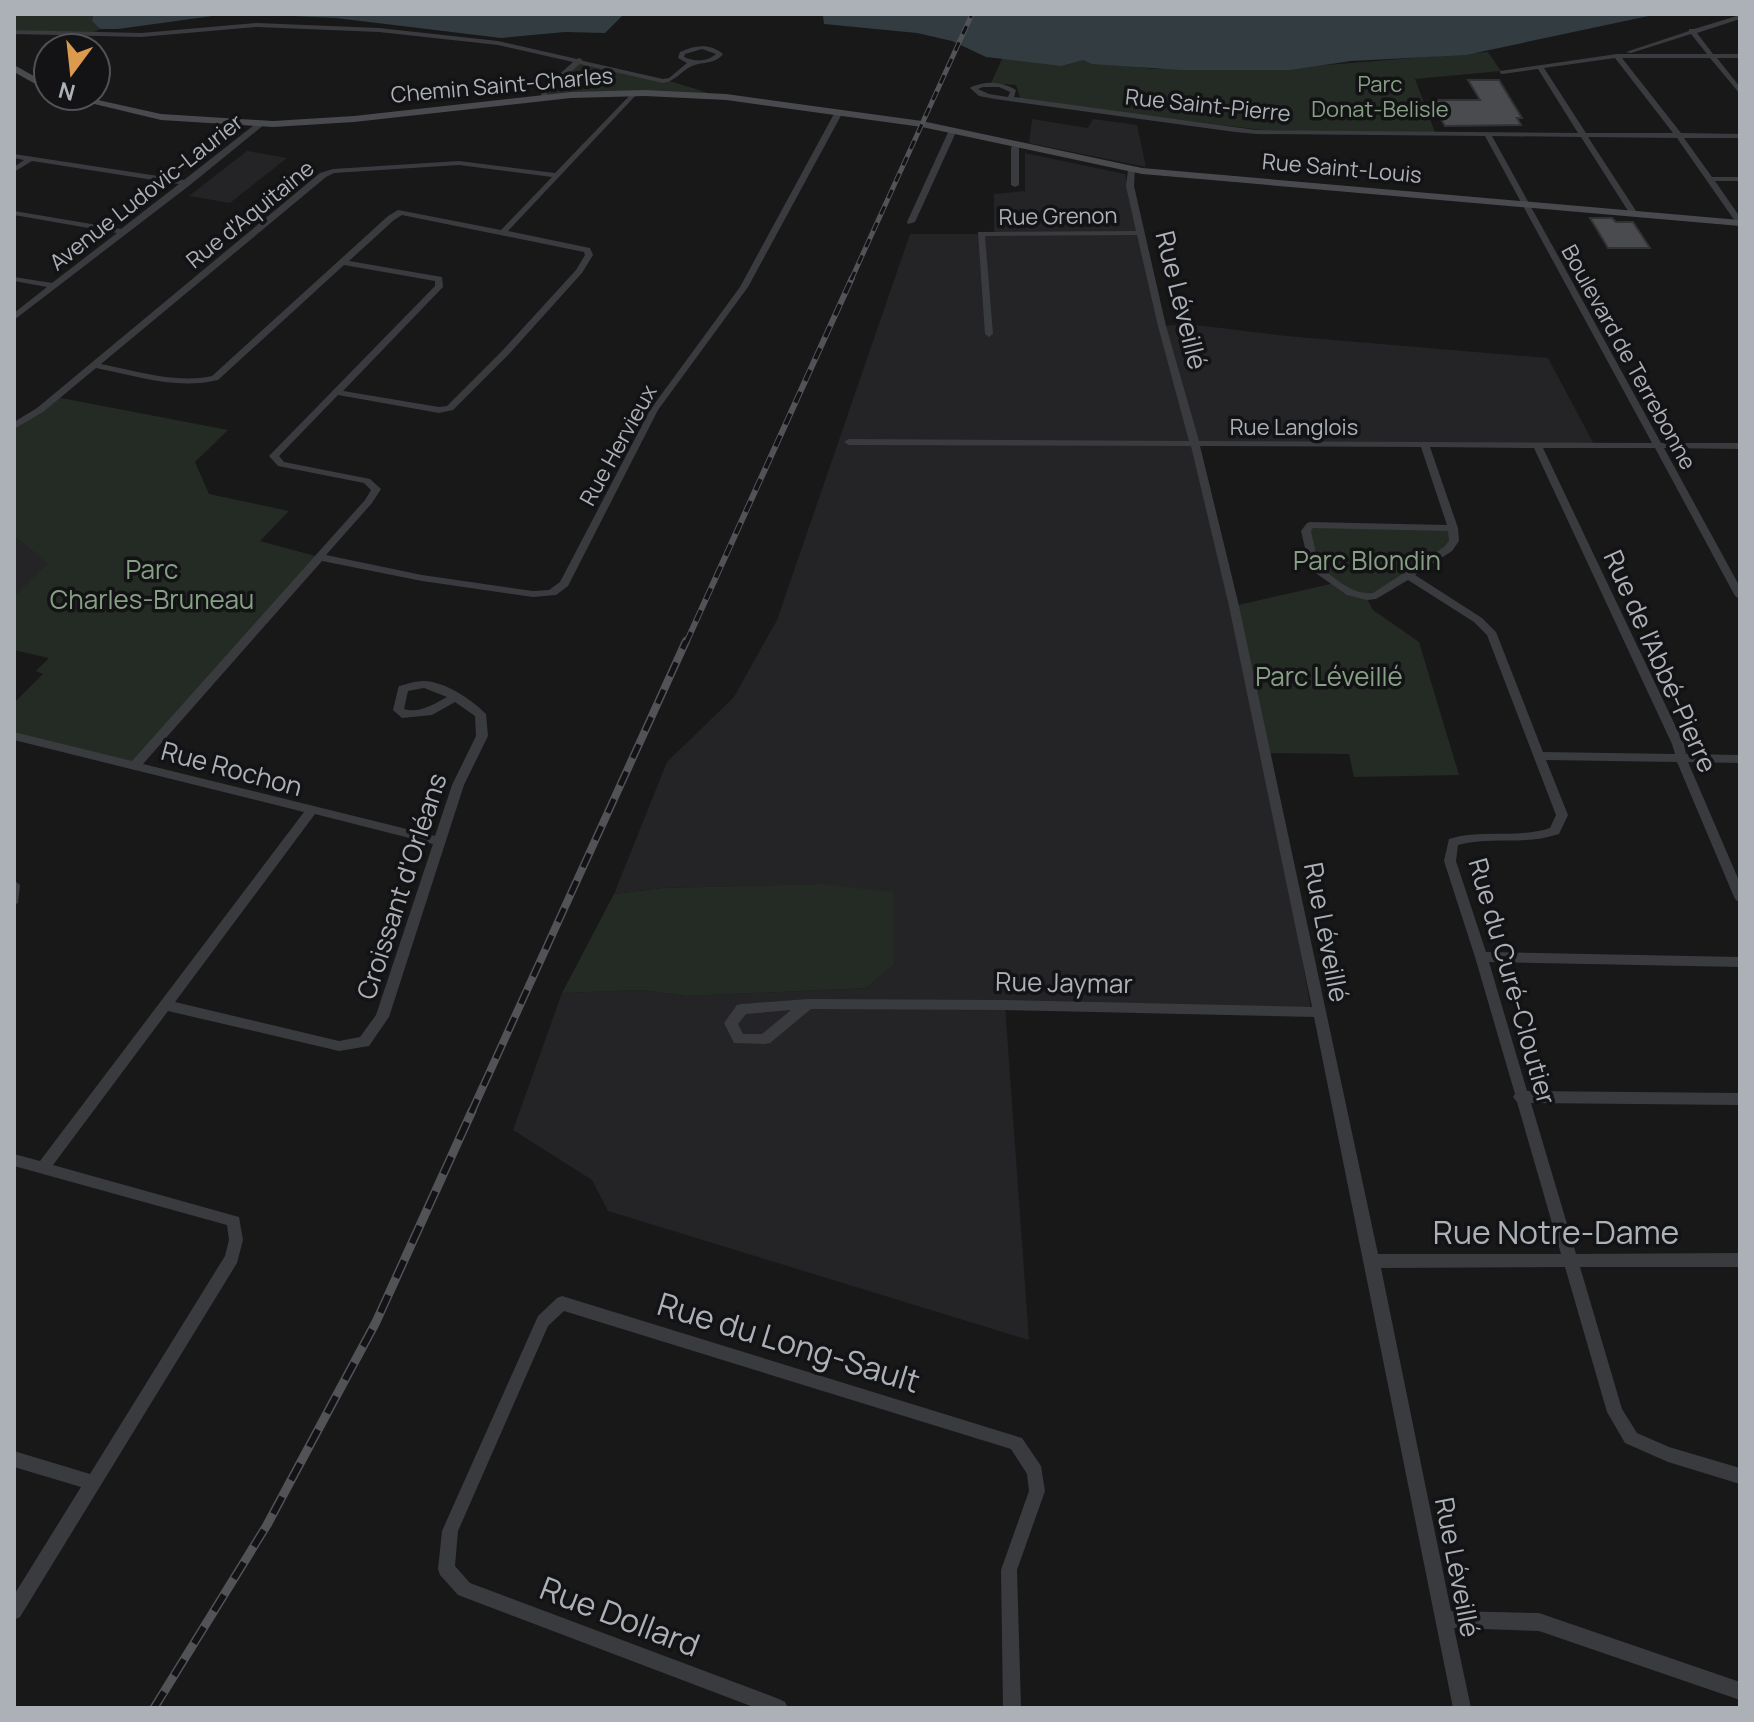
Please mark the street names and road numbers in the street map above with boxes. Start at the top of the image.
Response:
street label: Chemin Saint-Charles [390,60,614,110]
street label: Rue Saint-Pierre [1124,81,1292,129]
street label: Avenue Ludovic-Laurier [43,107,249,277]
street label: Rue Saint-Louis [1261,146,1423,190]
street label: Rue d'Aquitaine [180,153,320,275]
street label: Rue Grenon [998,200,1118,232]
street label: Rue Léveillé [1147,227,1217,373]
street label: Boulevard de Terrebonne [1555,239,1704,475]
street label: Rue Hervieux [572,379,664,511]
street label: Rue Langlois [1230,412,1358,442]
street label: Rue de l'Abbé-Pierre [1596,544,1726,778]
street label: Rue Rochon [157,732,307,804]
street label: Croissant d'Orléans [347,768,455,1004]
street label: Rue du Curé-Cloutier [1461,854,1565,1108]
street label: Rue Léveillé [1296,859,1358,1005]
street label: Rue Jaymar [995,963,1133,1001]
street label: Rue Notre-Dame [1433,1210,1679,1254]
street label: Rue du Long-Sault [652,1281,926,1403]
street label: Rue Léveillé [1427,1494,1489,1640]
street label: Rue Dollard [534,1565,706,1667]

